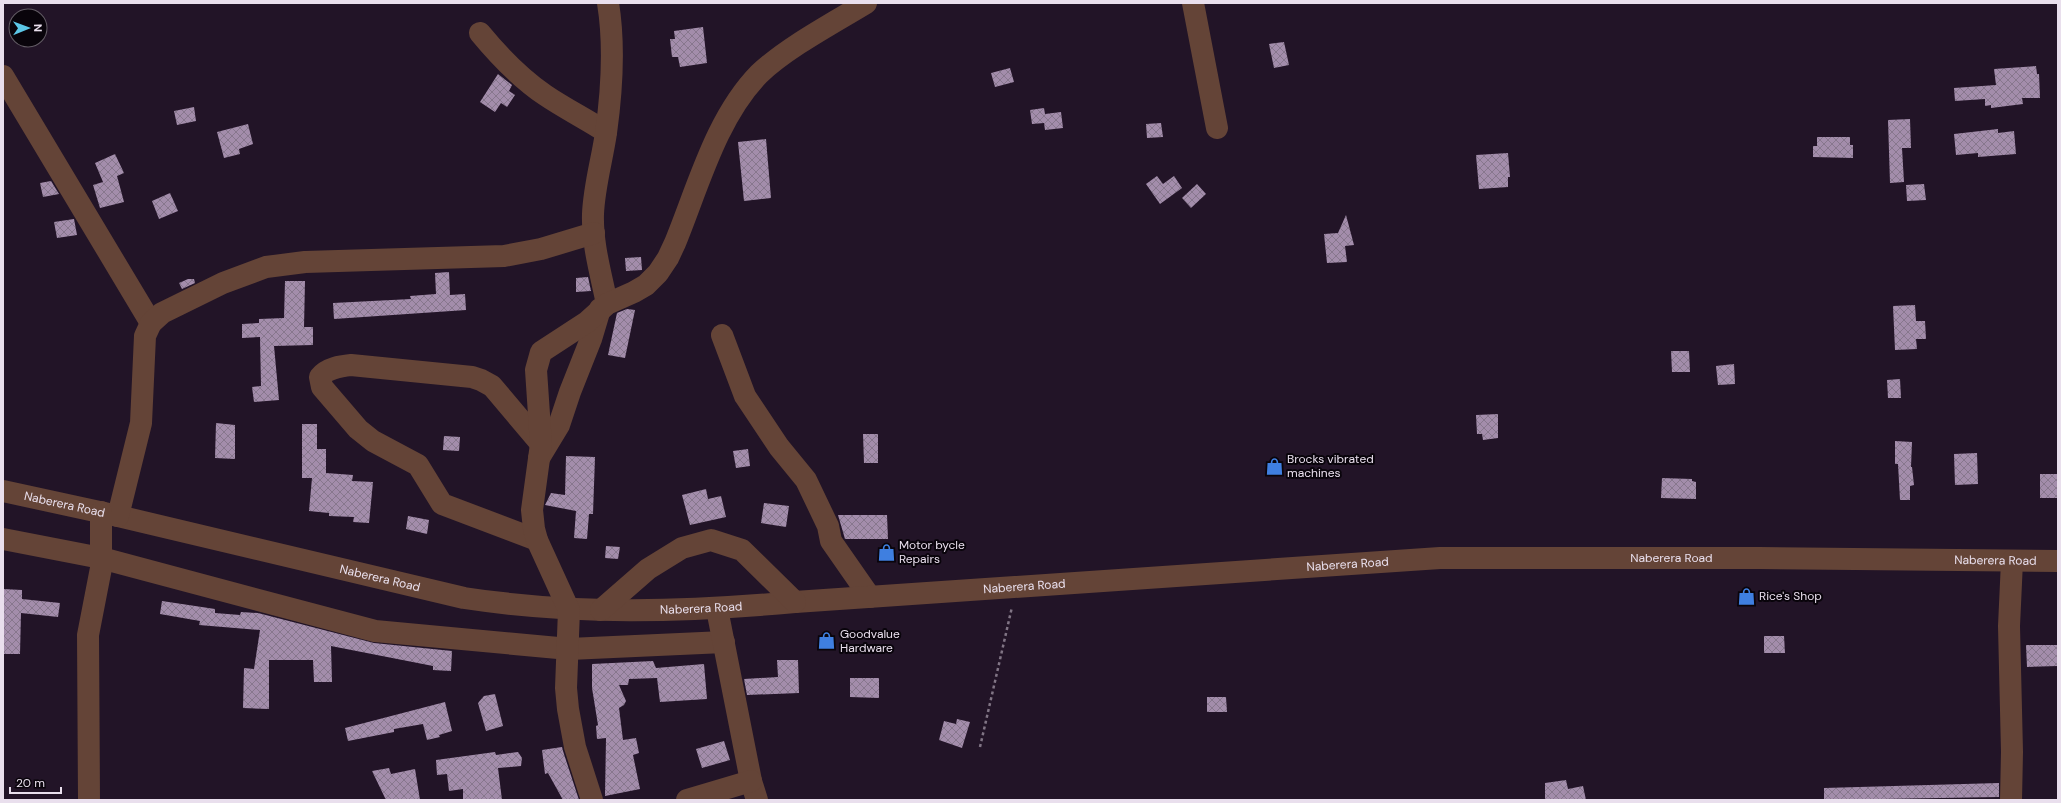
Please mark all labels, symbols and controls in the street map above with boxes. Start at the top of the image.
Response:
north arrow [8,8,48,48]
text: N [31,24,45,32]
place label: Brocks vibrated machines [1287,451,1374,481]
shop icon: Brocks vibrated machines [1264,456,1284,476]
street label: Naberera Road [23,488,107,521]
place label: Motor bycle Repairs [899,537,965,567]
shop icon: Motor bycle Repairs [876,542,896,562]
street label: Naberera Road [1630,550,1713,566]
street label: Naberera Road [1954,552,2037,569]
street label: Naberera Road [1306,554,1389,575]
street label: Naberera Road [338,561,422,595]
street label: Naberera Road [983,576,1066,597]
shop icon: Rice's Shop [1736,586,1756,606]
place label: Rice's Shop [1759,588,1822,604]
street label: Naberera Road [660,598,743,618]
place label: Goodvalue Hardware [840,626,900,656]
shop icon: Goodvalue Hardware [817,631,837,651]
scale bar [10,769,61,795]
text: 20 m [16,775,45,791]

